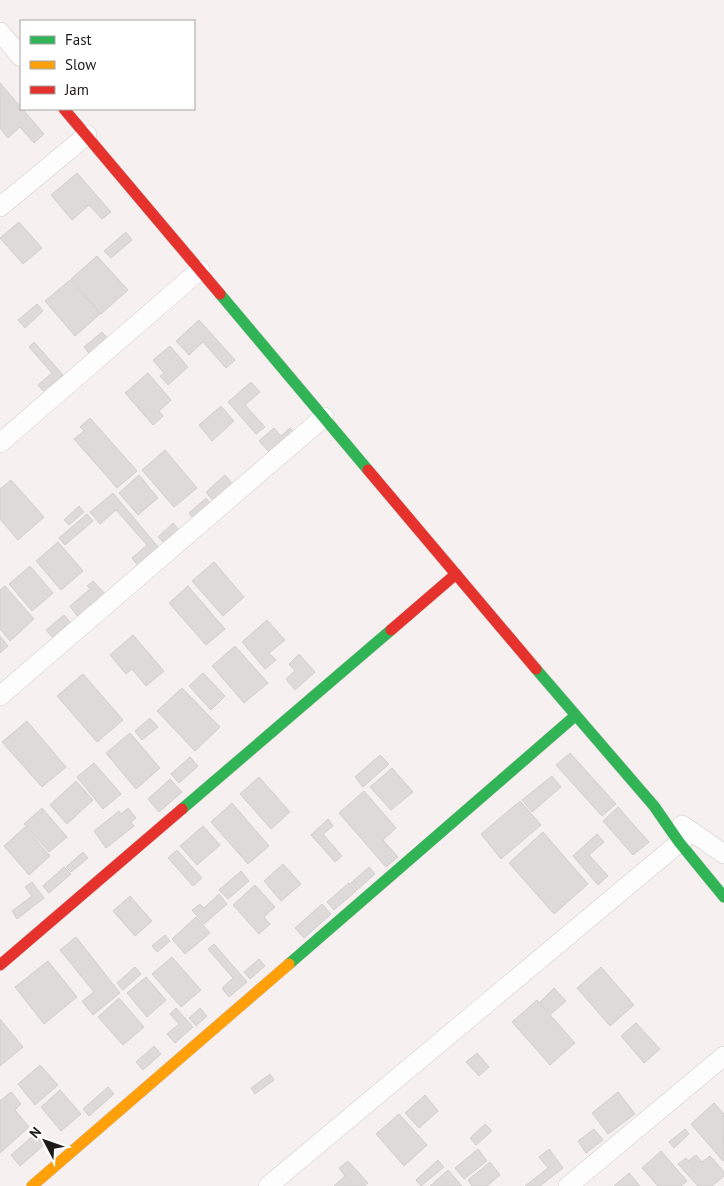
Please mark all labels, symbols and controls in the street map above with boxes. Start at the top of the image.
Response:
legend [20,20,195,110]
text: Fast [65,30,92,49]
text: Slow [65,55,96,74]
text: Jam [64,80,89,99]
north arrow [20,1116,70,1166]
text: N [25,1123,45,1142]

